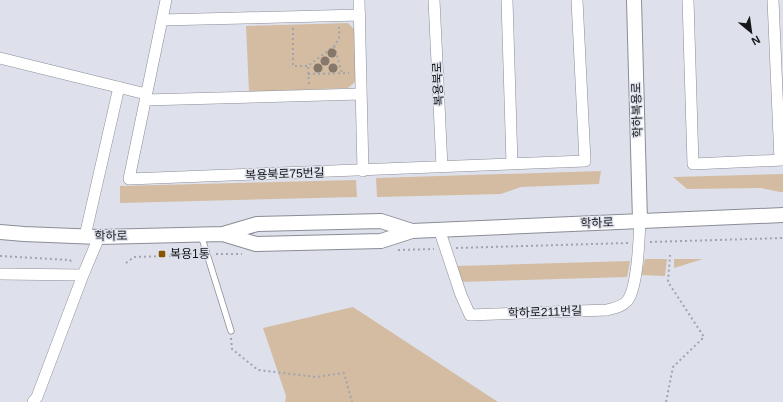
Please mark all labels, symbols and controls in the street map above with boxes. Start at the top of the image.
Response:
north arrow [731,12,771,52]
text: N [749,34,762,48]
street label: 복용북로 [430,62,446,106]
street label: 학하복용로 [629,82,645,138]
street label: 복용북로75번길 [245,166,325,182]
street label: 학하로 [580,215,614,231]
street label: 학하로 [94,229,128,243]
place label: 복용1통 [170,247,210,261]
marker: 복용1통 [157,249,167,259]
street label: 학하로211번길 [508,304,582,320]

